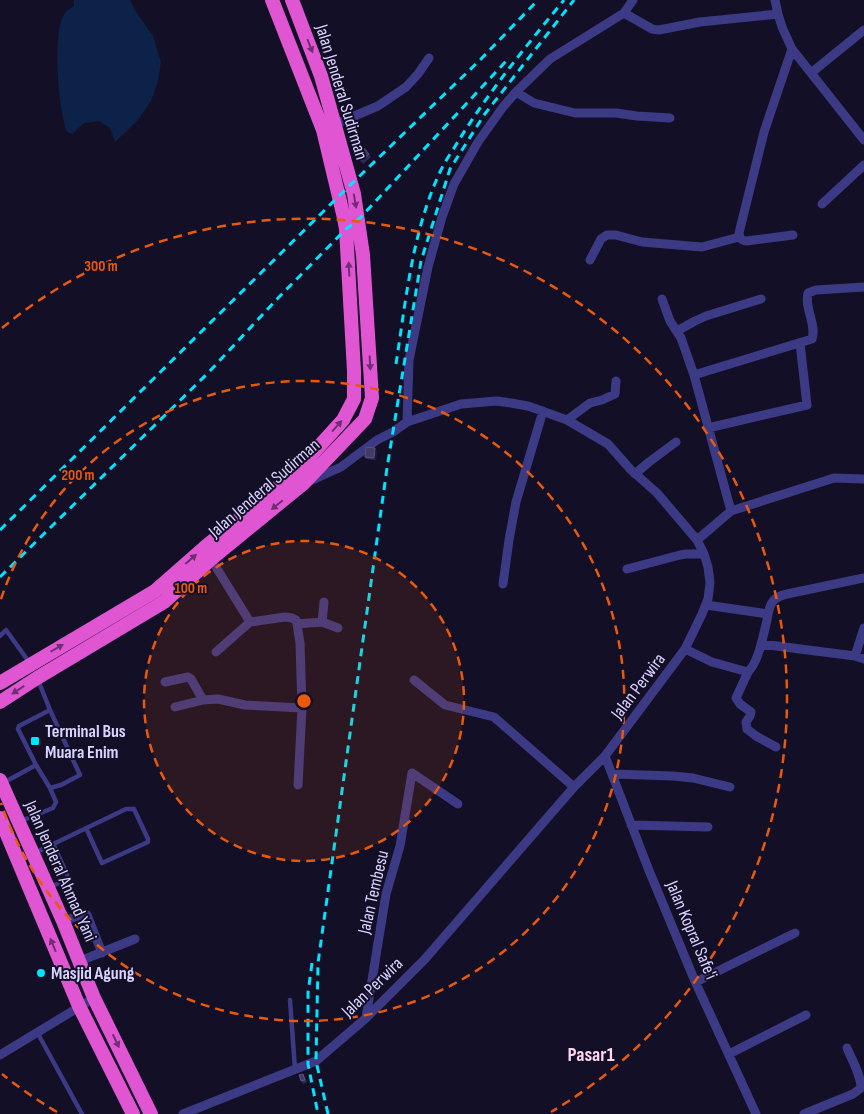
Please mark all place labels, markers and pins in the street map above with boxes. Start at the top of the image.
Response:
centre of rings [295,692,313,710]
place label: Terminal Bus Muara Enim [45,721,126,763]
marker: Terminal Bus Muara Enim [29,735,41,747]
place label: Masjid Agung [51,963,135,984]
marker: Masjid Agung [35,967,47,979]

